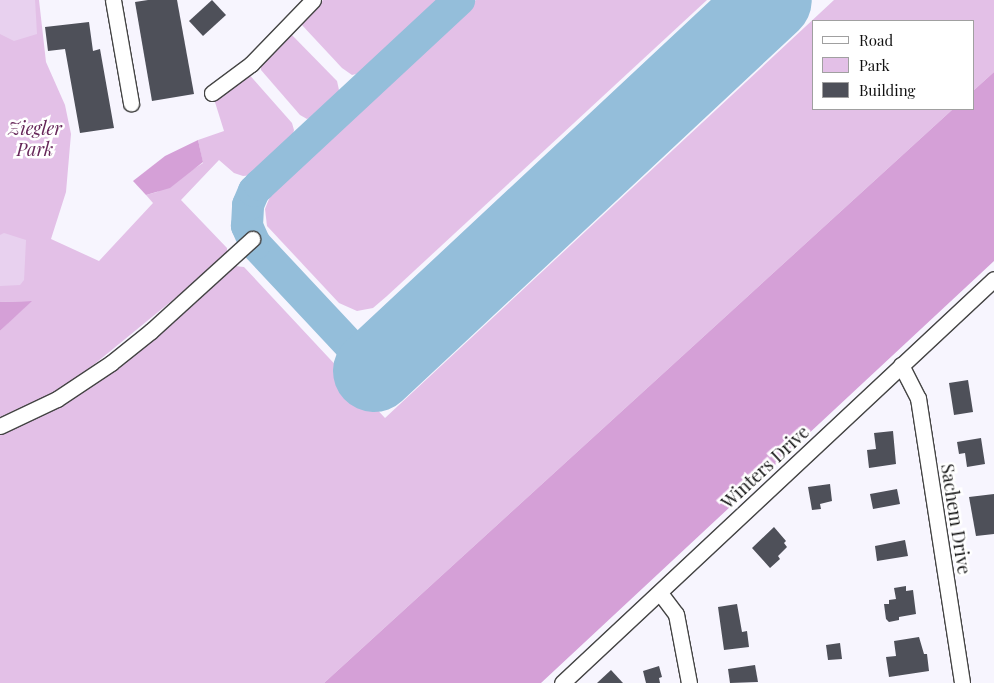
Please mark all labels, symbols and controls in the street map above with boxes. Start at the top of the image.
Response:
legend [812,20,974,110]
text: Road [859,30,893,50]
text: Park [859,55,890,75]
text: Building [859,80,915,100]
park label: Ziegler Park [8,118,62,160]
street label: Winters Drive [717,421,813,513]
street label: Sachem Drive [937,462,975,576]

